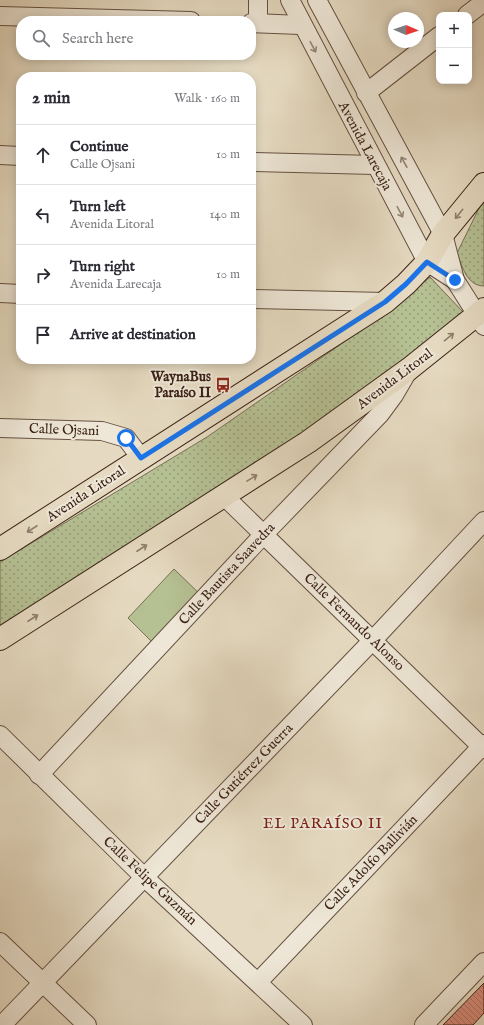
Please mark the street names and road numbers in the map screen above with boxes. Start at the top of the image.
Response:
street label: Avenida Larecaja [333,97,396,195]
street label: Avenida Litoral [353,345,437,414]
street label: Calle Ojsani [29,420,100,440]
street label: Avenida Litoral [42,462,129,527]
street label: Calle Bautista Saavedra [175,518,280,629]
street label: Calle Fernando Alonso [300,569,408,675]
street label: Calle Gutiérrez Guerra [191,719,298,828]
street label: Calle Adolfo Ballivián [320,811,422,915]
street label: Calle Felipe Guzmán [99,833,201,930]

